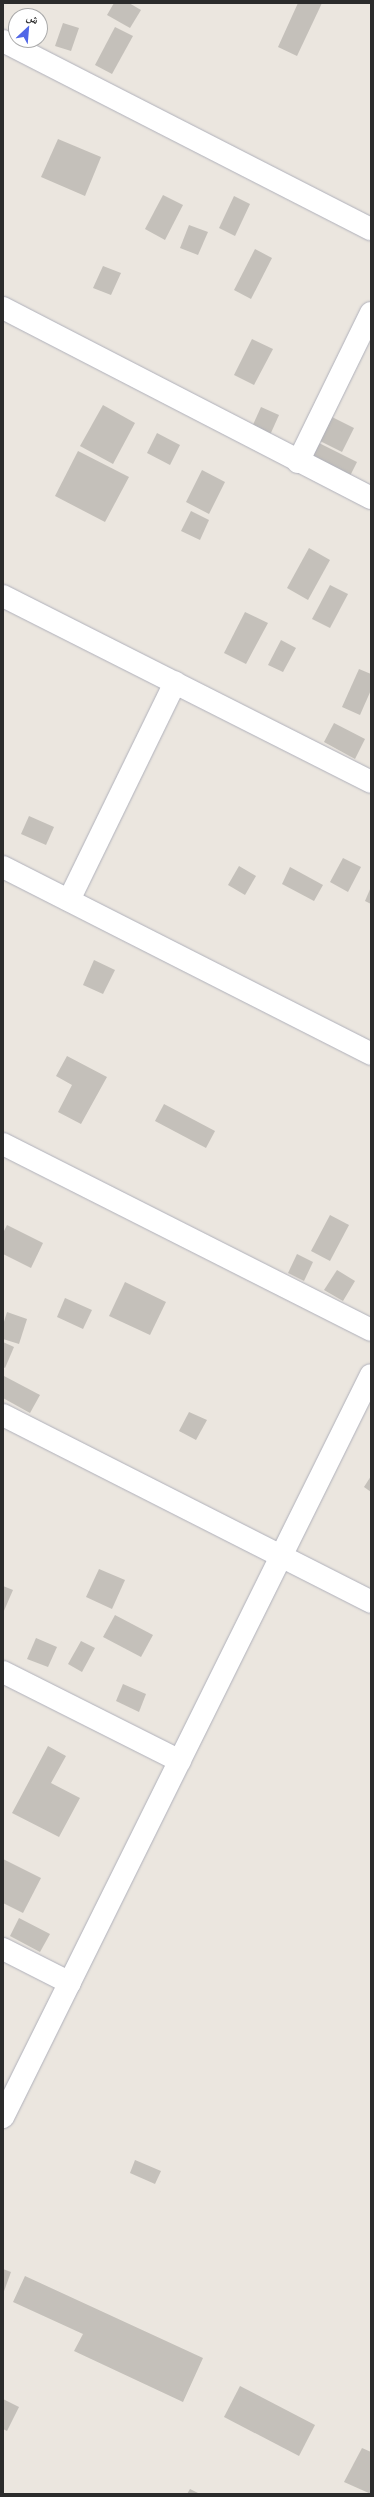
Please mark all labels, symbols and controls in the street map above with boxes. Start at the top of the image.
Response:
north arrow [8,8,48,48]
text: ش [25,9,41,27]

